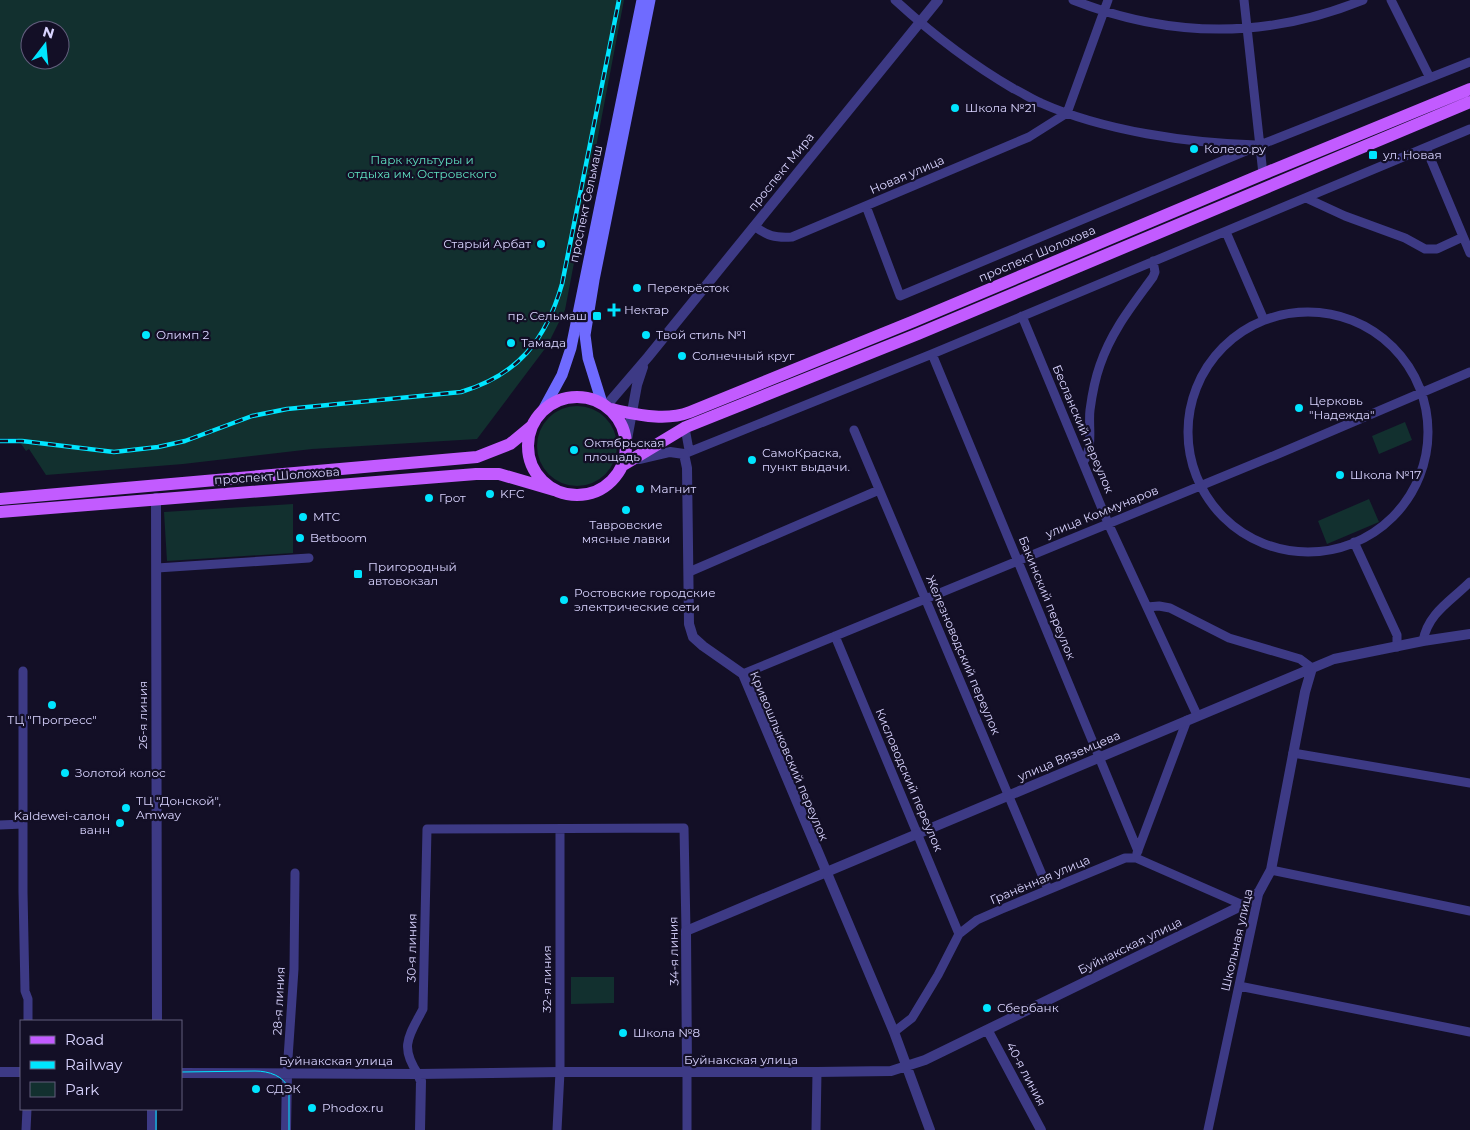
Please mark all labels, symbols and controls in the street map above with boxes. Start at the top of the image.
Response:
north arrow [20,20,70,70]
text: N [41,22,57,43]
place label: Школа №21 [965,100,1036,115]
marker: Школа №21 [949,102,961,114]
street label: проспект Мира [744,129,817,214]
place label: Колесо.ру [1204,141,1266,156]
marker: Колесо.ру [1188,143,1200,155]
street label: проспект Сельмаш [566,144,605,264]
place label: ул. Новая [1382,147,1442,162]
marker: ул. Новая [1367,149,1379,161]
park label: Парк культуры и отдыха им. Островского [347,152,497,181]
street label: Новая улица [867,152,946,197]
street label: проспект Шолохова [976,222,1098,285]
place label: Старый Арбат [443,236,531,251]
marker: Старый Арбат [535,238,547,250]
place label: Перекрёсток [647,280,729,295]
marker: Перекрёсток [631,282,643,294]
place label: Нектар [624,302,669,317]
marker: Нектар [608,304,620,316]
place label: пр. Сельмаш [508,308,587,323]
marker: пр. Сельмаш [591,310,603,322]
place label: Олимп 2 [156,327,210,342]
place label: Твой стиль №1 [656,327,746,342]
marker: Олимп 2 [140,329,152,341]
marker: Твой стиль №1 [640,329,652,341]
place label: Тамада [521,335,566,350]
marker: Тамада [505,337,517,349]
place label: Солнечный круг [692,348,795,363]
marker: Солнечный круг [676,350,688,362]
street label: Бесланский переулок [1050,362,1117,495]
place label: Церковь "Надежда" [1309,393,1375,422]
marker: Церковь "Надежда" [1293,402,1305,414]
place label: Октябрьская площадь [584,435,665,464]
marker: Октябрьская площадь [568,444,580,456]
place label: СамоКраска, пункт выдачи. [762,445,850,474]
marker: СамоКраска, пункт выдачи. [746,454,758,466]
street label: проспект Шолохова [214,464,340,487]
place label: Школа №17 [1350,467,1421,482]
marker: Школа №17 [1334,469,1346,481]
place label: Магнит [650,481,697,496]
street label: улица Коммунаров [1042,482,1160,541]
marker: Магнит [634,483,646,495]
place label: KFC [500,486,525,501]
marker: KFC [484,488,496,500]
place label: Грот [439,490,466,505]
marker: Грот [423,492,435,504]
marker: Тавровские мясные лавки [620,504,632,516]
place label: МТС [313,509,340,524]
marker: МТС [297,511,309,523]
place label: Тавровские мясные лавки [582,517,670,546]
place label: Betboom [310,530,367,545]
marker: Betboom [294,532,306,544]
street label: Бакинский переулок [1016,534,1079,662]
place label: Пригородный автовокзал [368,559,457,588]
marker: Пригородный автовокзал [352,568,364,580]
street label: Железноводский переулок [923,573,1004,737]
place label: Ростовские городские электрические сети [574,585,716,614]
marker: Ростовские городские электрические сети [558,594,570,606]
street label: Кривошлыковский переулок [747,669,832,843]
street label: 26-я линия [135,681,150,749]
marker: ТЦ "Прогресс" [46,699,58,711]
street label: Кисловодский переулок [872,706,946,854]
place label: ТЦ "Прогресс" [7,712,97,727]
street label: улица Вяземцева [1014,727,1122,784]
place label: Золотой колос [75,765,166,780]
marker: Золотой колос [59,767,71,779]
place label: ТЦ "Донской", Amway [136,793,221,822]
marker: ТЦ "Донской", Amway [120,802,132,814]
place label: Kaldewei-салон ванн [14,808,110,837]
marker: Kaldewei-салон ванн [114,817,126,829]
street label: Гранённая улица [988,852,1092,907]
street label: Школьная улица [1217,887,1256,993]
street label: 30-я линия [403,913,420,983]
street label: Буйнакская улица [1075,914,1184,977]
street label: 34-я линия [665,916,682,986]
street label: 32-я линия [539,945,554,1013]
street label: 28-я линия [269,966,288,1036]
place label: Сбербанк [997,1000,1059,1015]
marker: Сбербанк [981,1002,993,1014]
legend [20,1020,182,1110]
place label: Школа №8 [633,1025,701,1040]
marker: Школа №8 [617,1027,629,1039]
text: Road [65,1030,104,1049]
street label: 40-я линия [1003,1039,1050,1108]
street label: Буйнакская улица [684,1052,798,1067]
street label: Буйнакская улица [279,1053,393,1068]
text: Railway [65,1055,123,1074]
text: Park [65,1080,99,1099]
place label: СДЭК [266,1081,301,1096]
marker: СДЭК [250,1083,262,1095]
place label: Phodox.ru [322,1100,384,1115]
marker: Phodox.ru [306,1102,318,1114]

